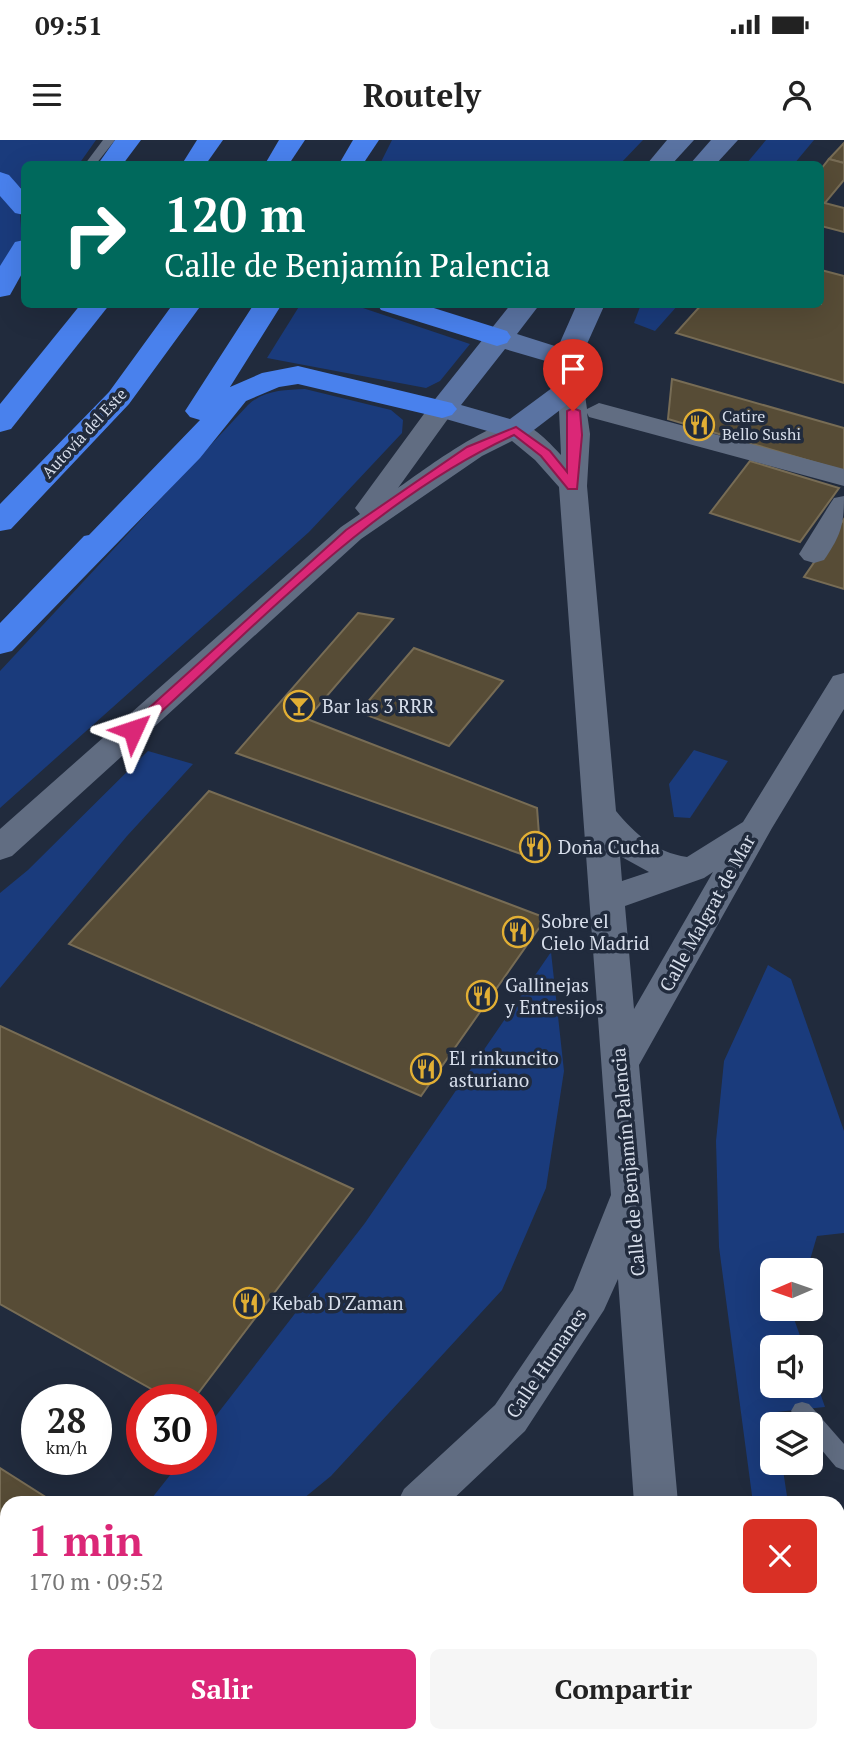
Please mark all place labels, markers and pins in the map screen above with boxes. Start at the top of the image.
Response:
pin [543,339,603,411]
place label: Catire Bello Sushi [722,405,801,445]
restaurant icon: Catire Bello Sushi [682,408,716,442]
bar icon: Bar las 3 RRR [282,689,316,723]
place label: Bar las 3 RRR [322,693,434,718]
restaurant icon: Doña Cucha [518,830,552,864]
place label: Doña Cucha [558,834,661,859]
place label: Sobre el Cielo Madrid [541,908,650,955]
restaurant icon: Sobre el Cielo Madrid [501,915,535,949]
place label: Gallinejas y Entresijos [504,972,604,1019]
restaurant icon: Gallinejas y Entresijos [465,979,499,1013]
place label: El rinkuncito asturiano [449,1045,559,1092]
restaurant icon: El rinkuncito asturiano [409,1052,443,1086]
restaurant icon: Kebab D'Zaman [232,1286,266,1320]
place label: Kebab D'Zaman [272,1290,404,1315]

